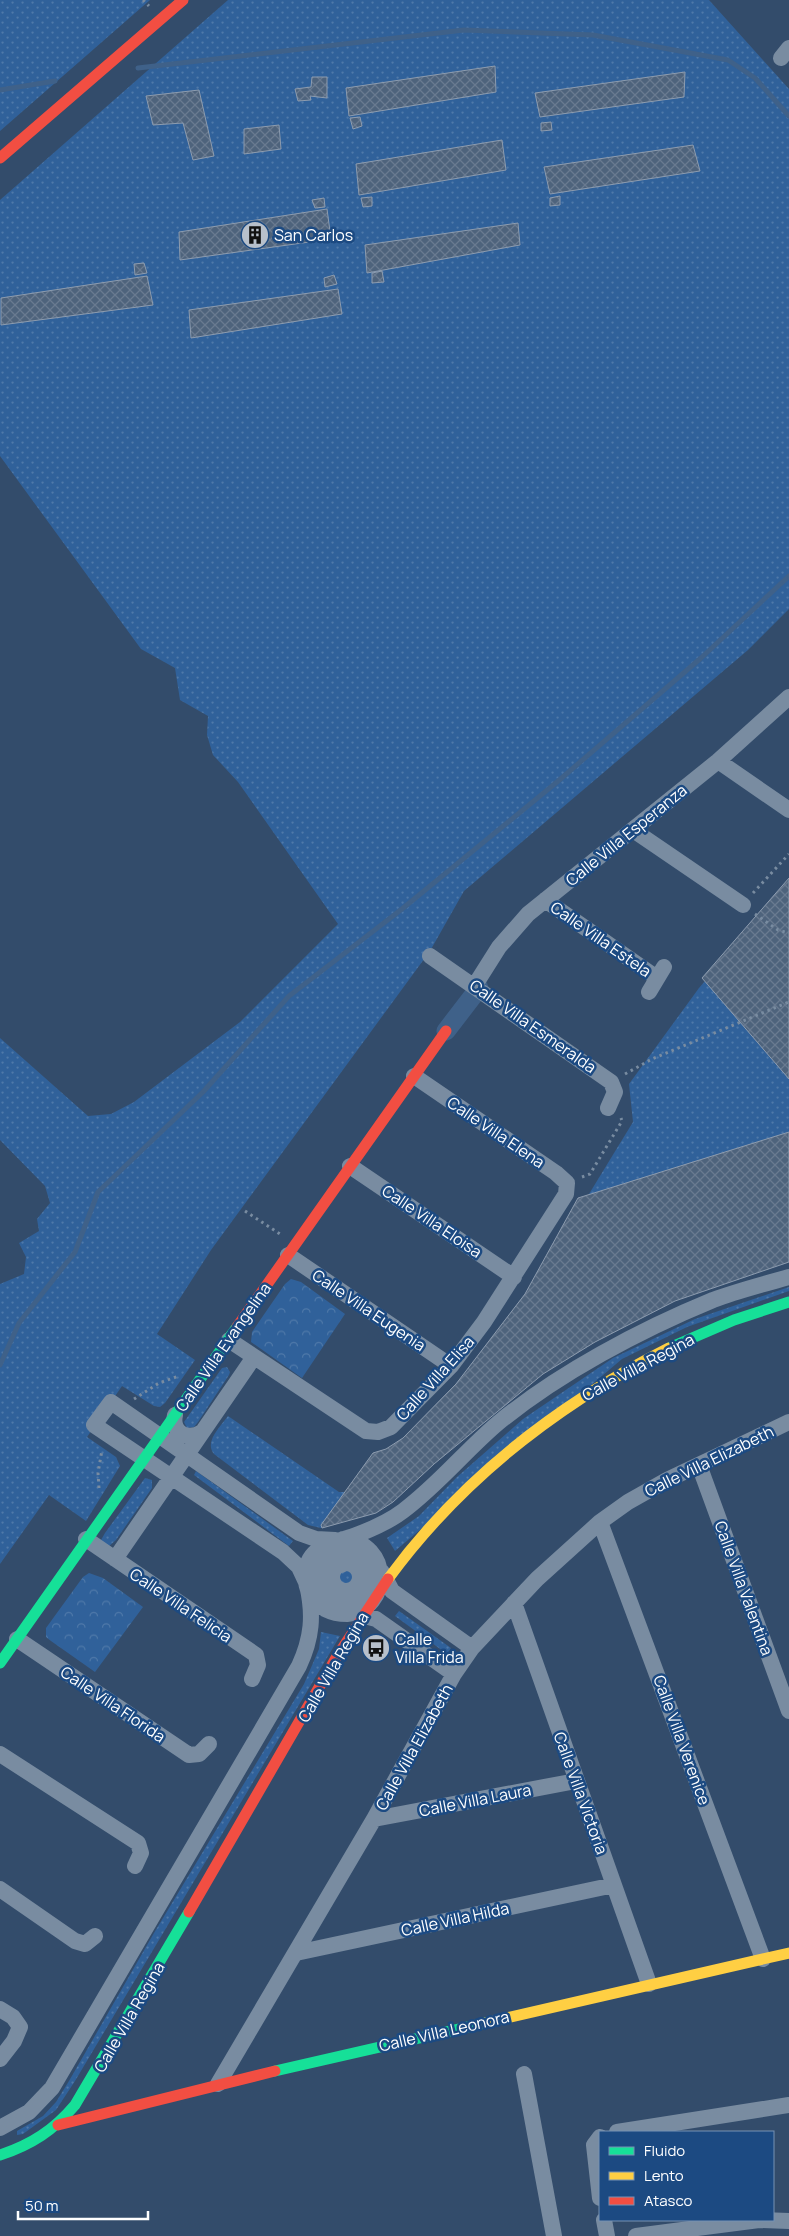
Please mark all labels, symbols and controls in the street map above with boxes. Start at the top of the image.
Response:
building icon: San Carlos [240,220,270,250]
place label: San Carlos [274,224,353,246]
street label: Calle Villa Esperanza [561,779,691,891]
street label: Calle Villa Estela [546,896,656,982]
street label: Calle Villa Esmeralda [465,974,601,1078]
street label: Calle Villa Elena [443,1091,549,1173]
street label: Calle Villa Eloisa [378,1179,486,1263]
street label: Calle Villa Eugenia [308,1264,430,1356]
street label: Calle Villa Evangelina [170,1278,276,1416]
street label: Calle Villa Regina [578,1328,698,1406]
street label: Calle Villa Elisa [391,1331,479,1425]
street label: Calle Villa Elizabeth [641,1420,777,1502]
street label: Calle Villa Valentina [709,1518,779,1658]
street label: Calle Villa Felicia [126,1563,236,1647]
street label: Calle Villa Regina [292,1608,374,1726]
place label: Calle Villa Frida [395,1628,464,1668]
bus stop icon: Calle Villa Frida [361,1633,391,1663]
street label: Calle Villa Florida [56,1661,170,1747]
street label: Calle Villa Verenice [648,1672,716,1808]
street label: Calle Villa Elizabeth [370,1680,458,1814]
street label: Calle Villa Victoria [549,1729,613,1857]
street label: Calle Villa Laura [417,1778,533,1822]
street label: Calle Villa Hilda [399,1897,511,1941]
street label: Calle Villa Regina [88,1958,170,2076]
street label: Calle Villa Leonora [377,2005,511,2057]
legend [599,2131,774,2221]
text: Fluido [644,2140,685,2161]
text: Lento [644,2165,684,2186]
scale bar [18,2188,148,2220]
text: Atasco [644,2190,692,2211]
text: 50 m [25,2195,59,2216]

